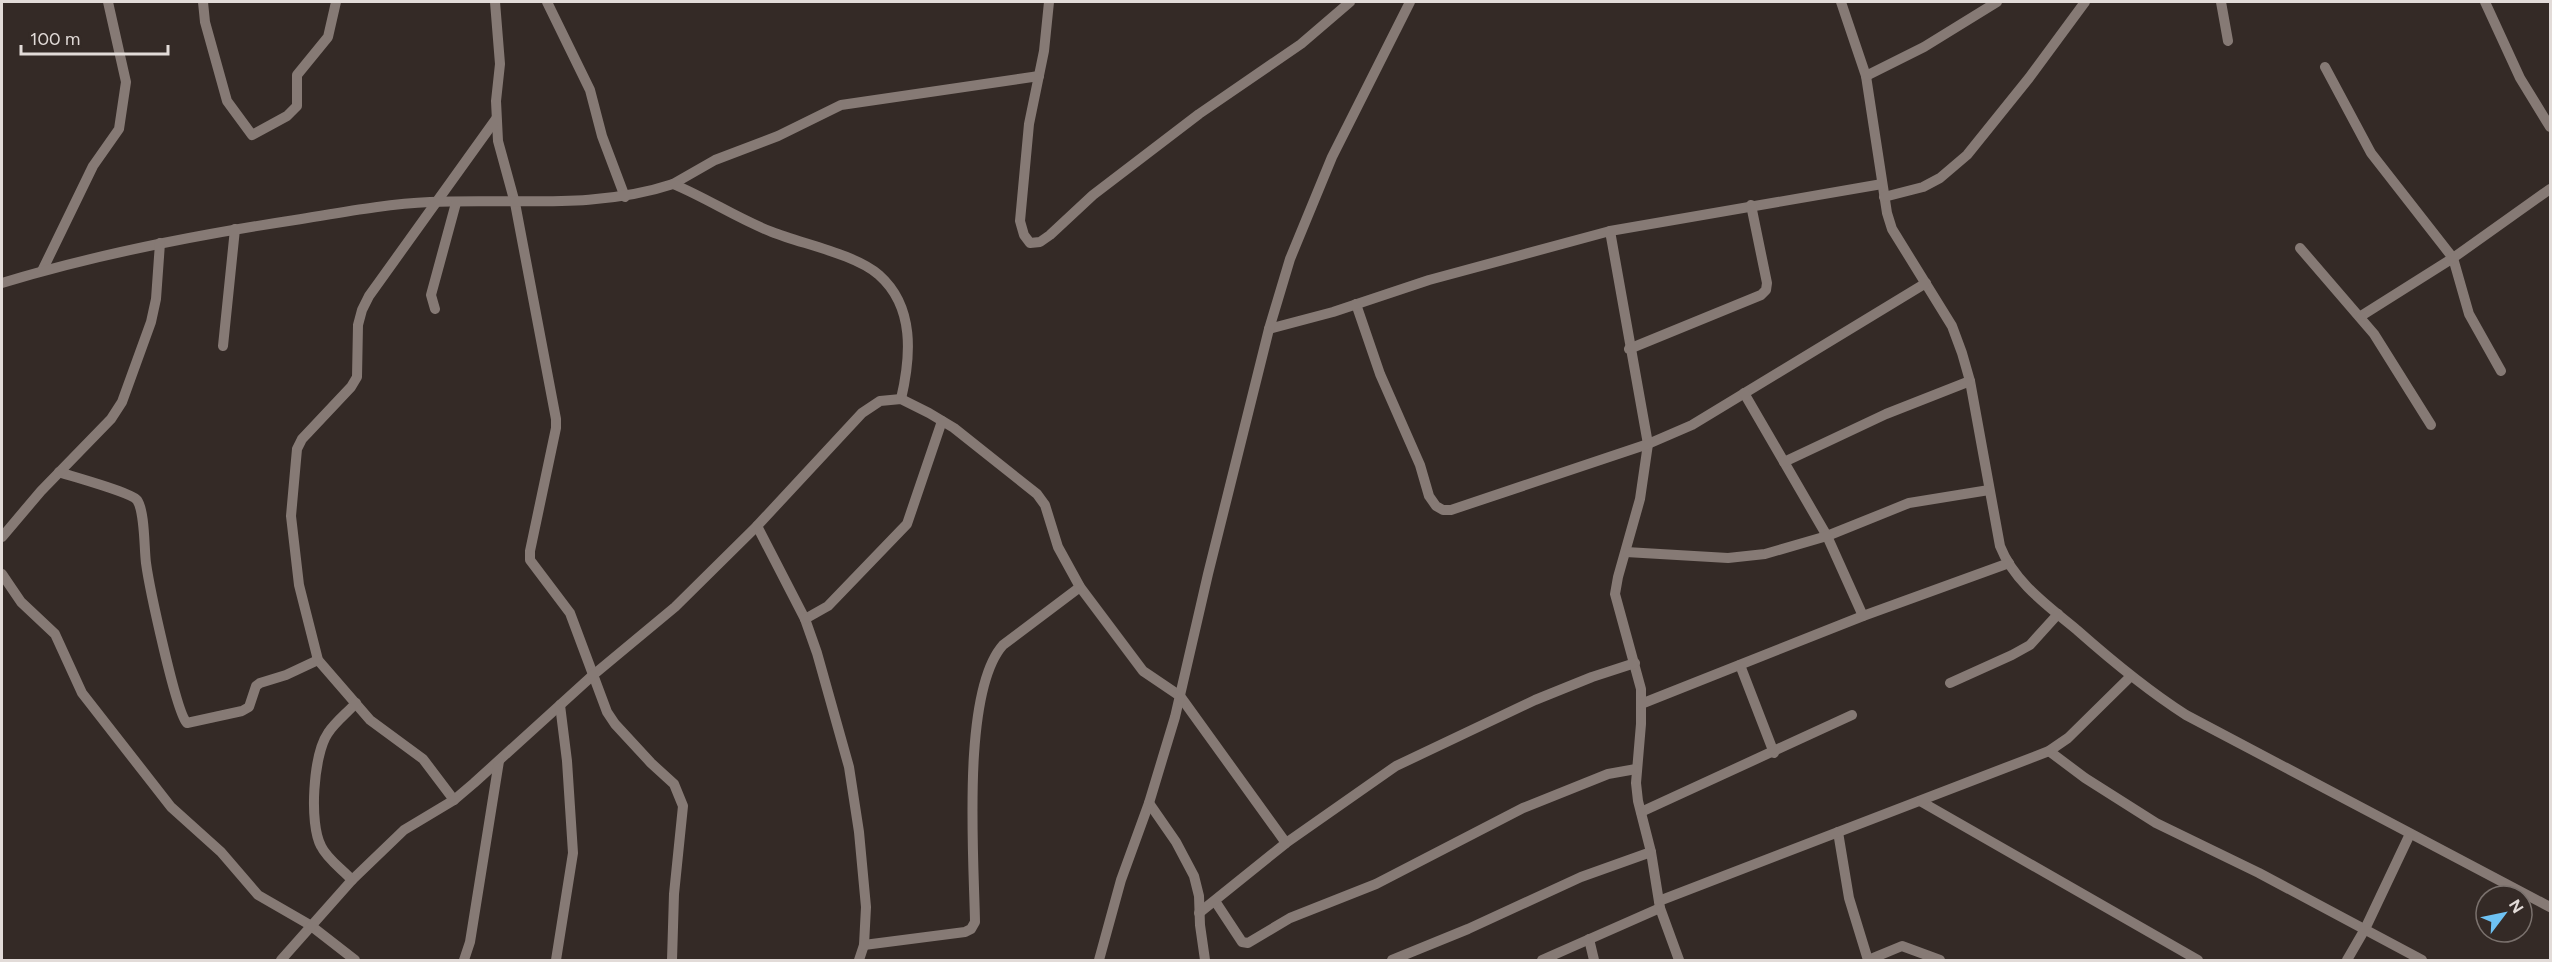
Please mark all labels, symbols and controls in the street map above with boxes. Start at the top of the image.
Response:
scale bar [21,18,168,56]
text: 100 m [30,28,80,50]
north arrow [2474,884,2534,944]
text: N [2505,896,2528,917]

